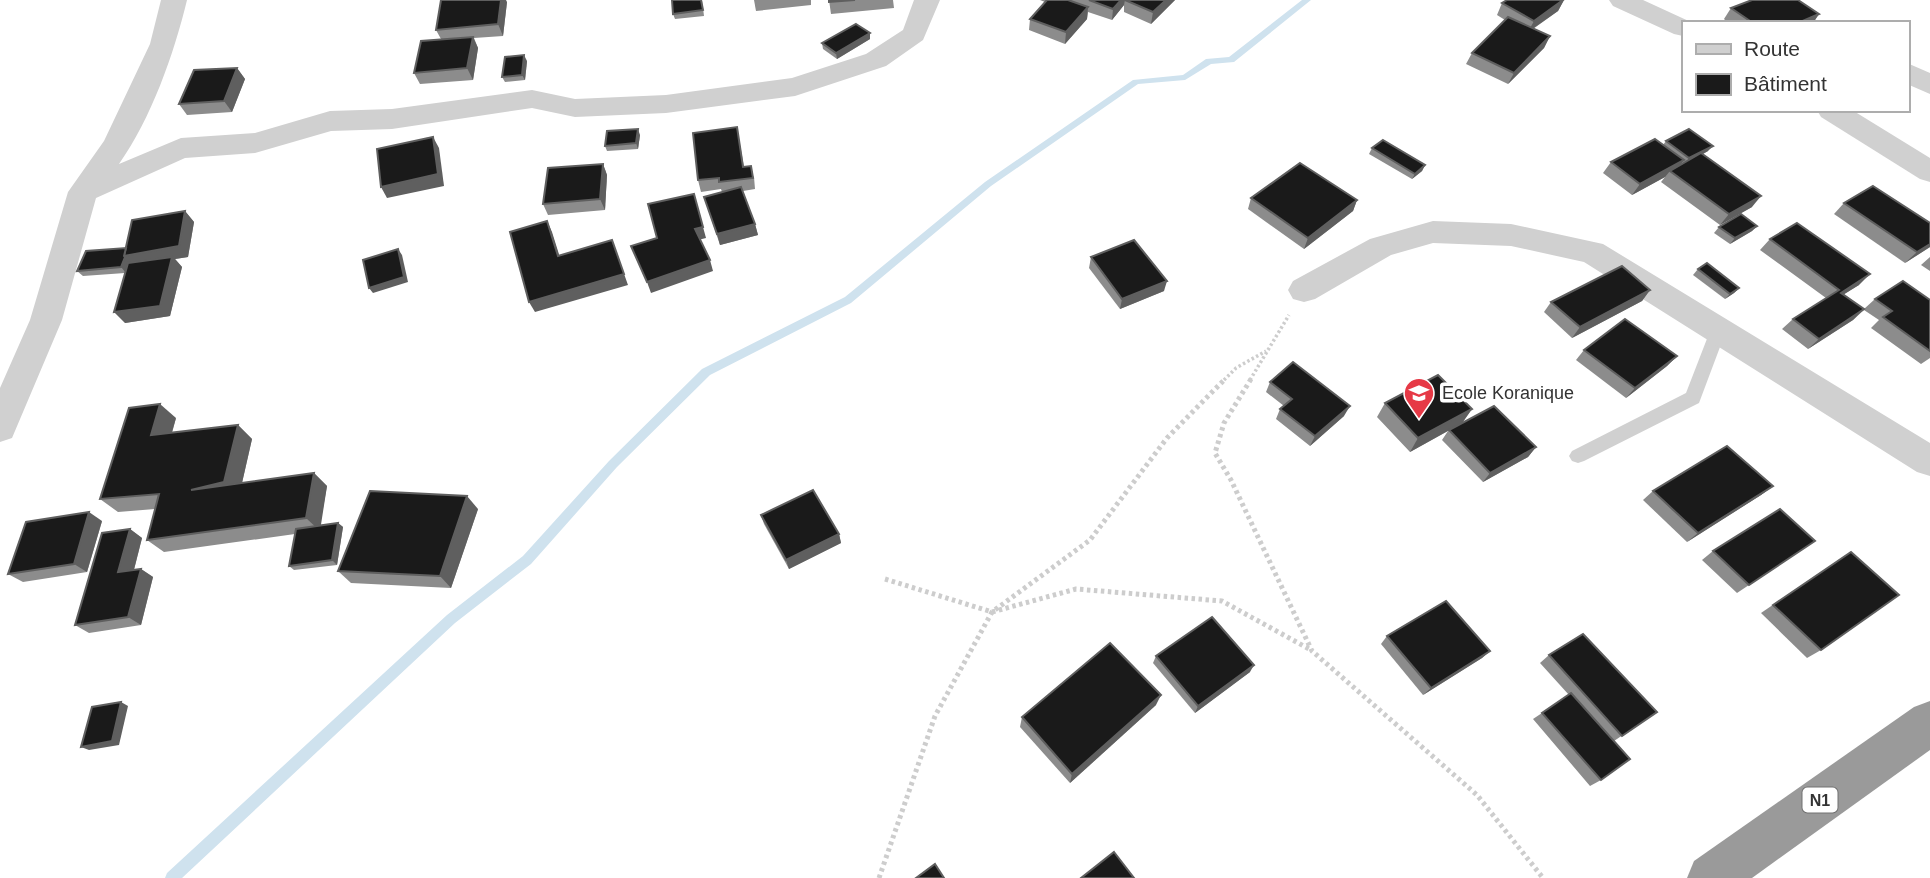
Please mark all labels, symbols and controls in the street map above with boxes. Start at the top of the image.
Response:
legend [1682,21,1909,112]
text: Route [1744,37,1800,60]
text: Bâtiment [1744,72,1827,95]
school or university icon: Ecole Koranique [1402,376,1436,420]
place label: Ecole Koranique [1442,383,1574,403]
road number: N1 [1802,788,1838,813]

